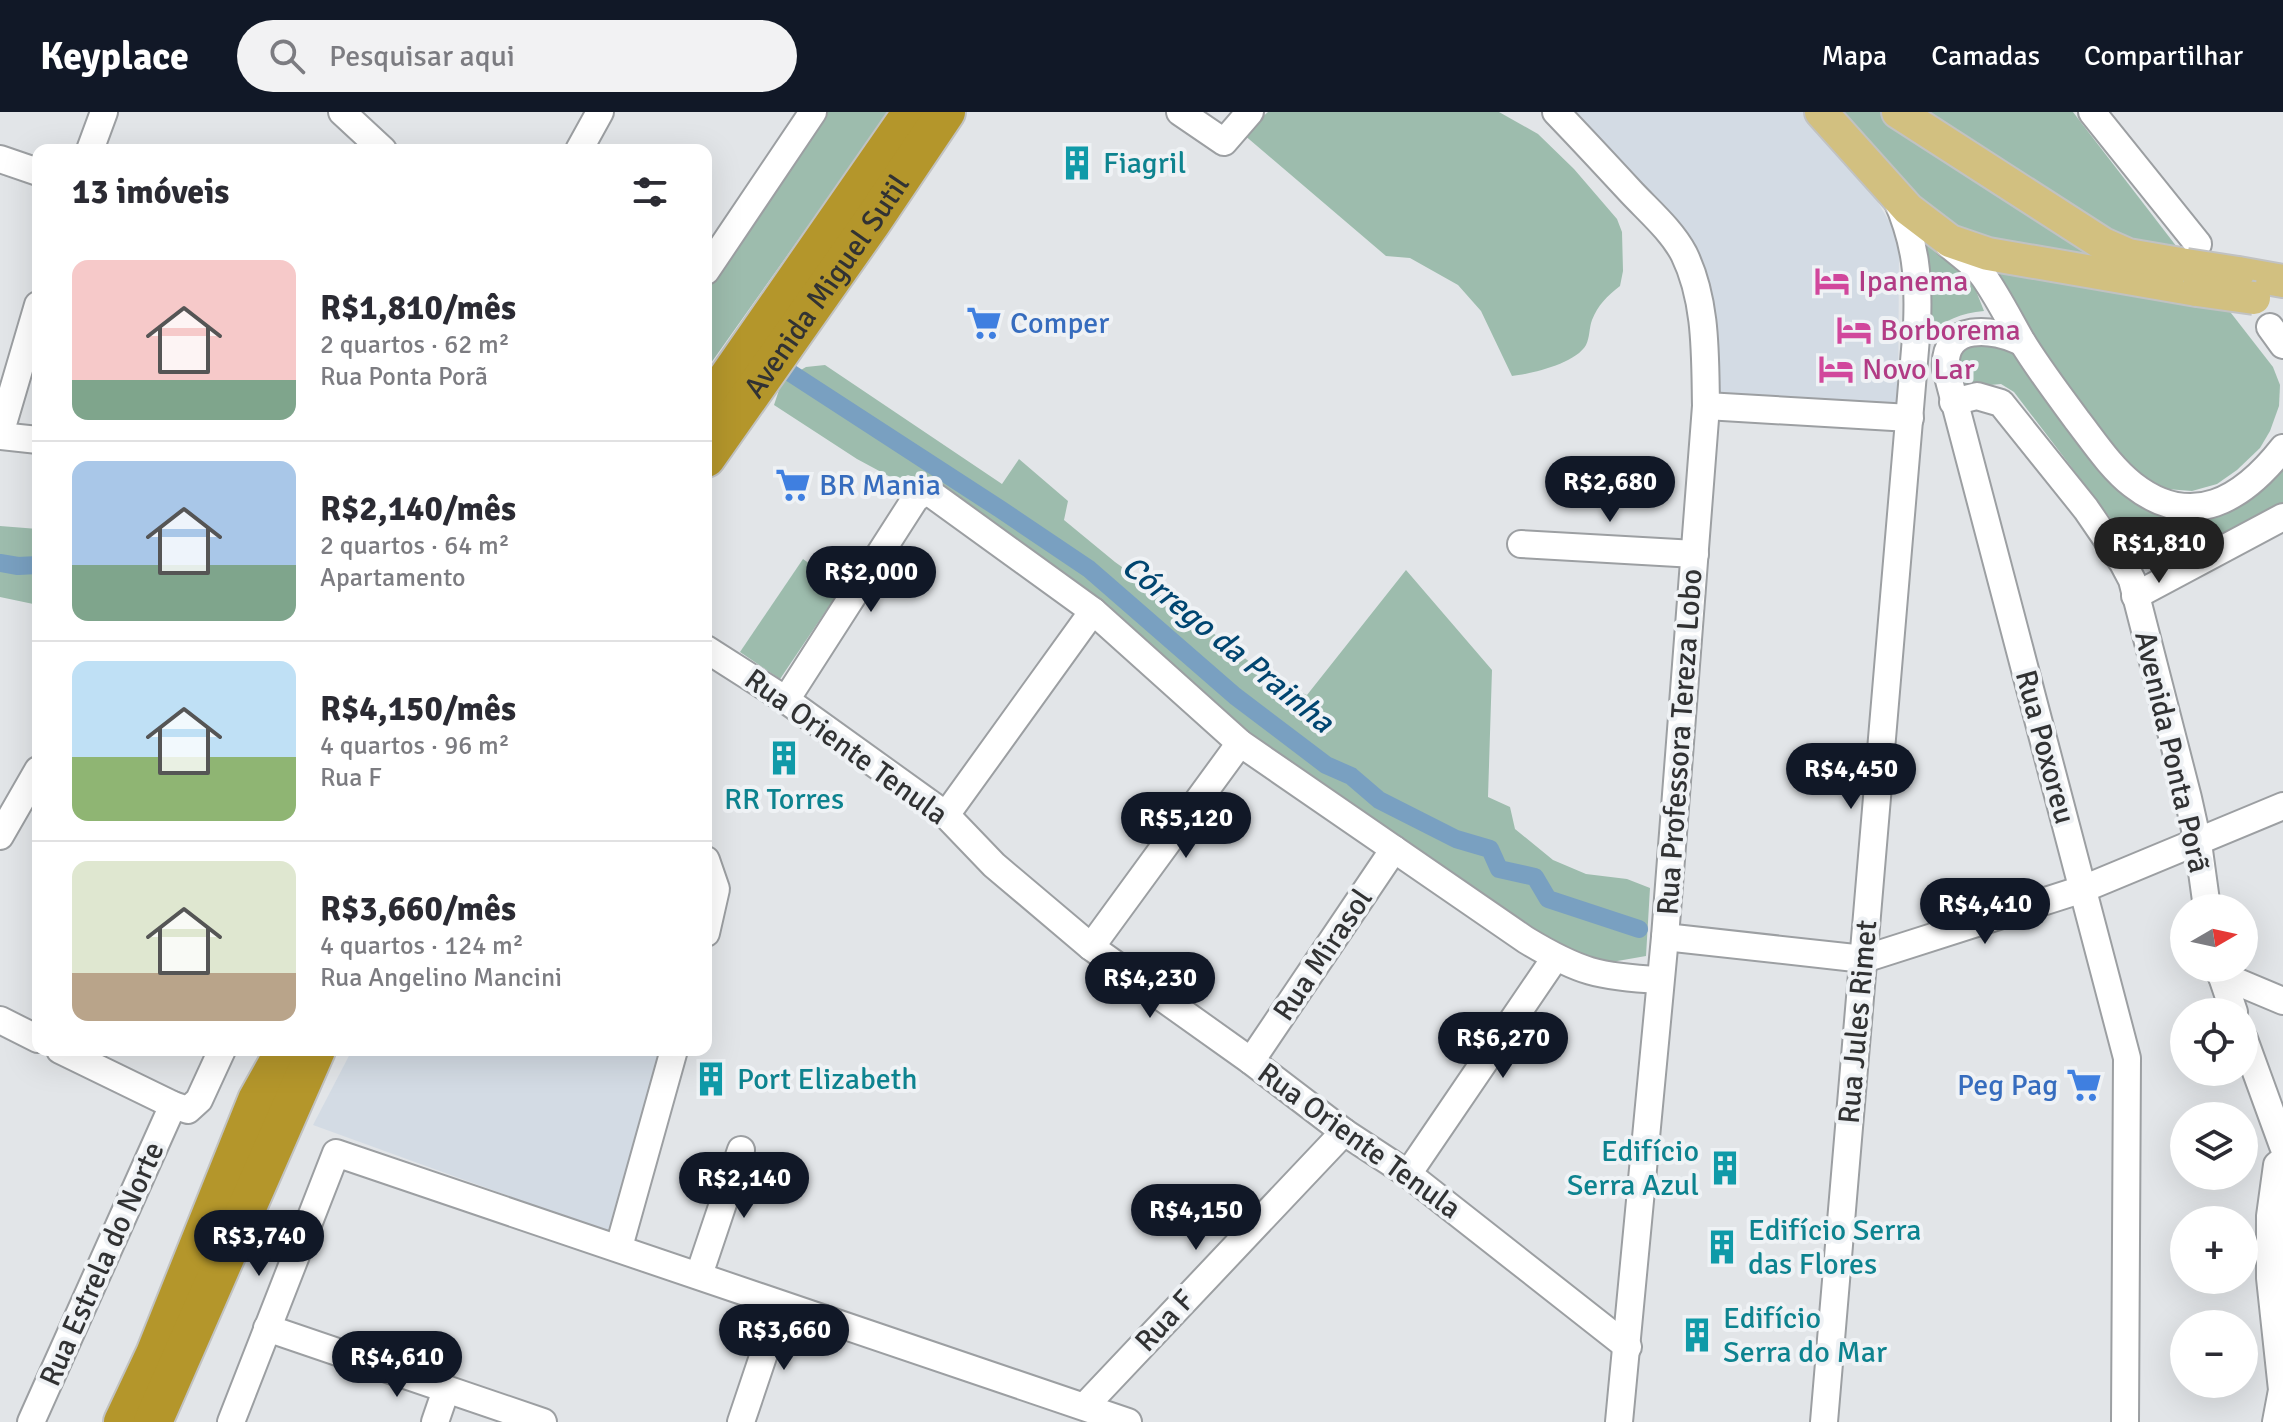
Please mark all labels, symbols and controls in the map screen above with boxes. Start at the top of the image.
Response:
search box [237,20,797,92]
text: Keyplace [40,33,189,80]
icon: search [265,34,309,78]
text: Pesquisar aqui [329,38,515,75]
text: Mapa [1821,39,1887,73]
text: Camadas [1931,39,2040,73]
text: Compartilhar [2084,39,2243,73]
building icon: Fiagril [1058,144,1096,182]
place label: Fiagril [1103,145,1186,182]
street label: Avenida Miguel Sutil [736,167,917,405]
icon: filters [628,170,672,214]
text: 13 imóveis [72,171,229,213]
hotel icon: Ipanema [1813,262,1851,300]
place label: Ipanema [1858,263,1968,300]
text: R$1,810/mês [320,287,516,329]
icon: home [136,292,232,388]
supermarket icon: Comper [965,304,1003,342]
place label: Comper [1010,305,1109,342]
hotel icon: Borborema [1835,311,1873,349]
place label: Borborema [1880,312,2021,349]
text: 2 quartos · 62 m² [320,329,510,361]
hotel icon: Novo Lar [1817,350,1855,388]
place label: Novo Lar [1862,351,1975,388]
text: Rua Ponta Porã [320,361,488,393]
pin: R$2,680 [1536,456,1684,524]
supermarket icon: BR Mania [774,466,812,504]
text: R$2,680 [1563,466,1657,498]
place label: BR Mania [819,467,941,504]
text: R$2,140/mês [320,488,516,530]
icon: home [136,493,232,589]
pin: R$1,810 [2085,517,2233,585]
text: R$1,810 [2112,527,2206,559]
text: 2 quartos · 64 m² [320,530,510,562]
pin: R$2,000 [797,546,945,614]
water label: Córrego da Prainha [1114,547,1342,742]
text: R$2,000 [824,556,918,588]
text: Apartamento [320,562,466,594]
street label: Rua Professora Tereza Lobo [1649,568,1711,916]
street label: Avenida Ponta Porã [2126,628,2218,876]
street label: Rua Oriente Tenula [737,661,955,833]
street label: Rua Poxoreu [2007,666,2083,828]
text: R$4,150/mês [320,688,516,730]
icon: home [136,693,232,789]
text: 4 quartos · 96 m² [320,730,510,762]
building icon: RR Torres [765,739,803,777]
pin: R$4,450 [1777,743,1925,811]
text: R$4,450 [1804,753,1898,785]
text: Rua F [320,762,382,794]
place label: RR Torres [724,781,844,818]
pin: R$5,120 [1112,792,1260,860]
text: R$5,120 [1139,802,1233,834]
pin: R$4,410 [1911,878,2059,946]
street label: Rua Mirasol [1265,882,1381,1028]
text: R$3,660/mês [320,888,516,930]
text: R$4,410 [1938,888,2032,920]
icon: home [136,893,232,989]
north arrow [2170,894,2258,982]
map controls [2170,894,2258,1398]
street label: Rua Jules Rimet [1831,919,1885,1125]
text: 4 quartos · 124 m² [320,930,524,962]
pin: R$4,230 [1076,952,1224,1020]
text: Rua Angelino Mancini [320,962,562,994]
text: R$4,230 [1103,962,1197,994]
button: locate [2170,998,2258,1086]
pin: R$6,270 [1429,1012,1577,1080]
text: R$6,270 [1456,1022,1550,1054]
street label: Rua Oriente Tenula [1250,1055,1468,1227]
building icon: Port Elizabeth [692,1060,730,1098]
place label: Port Elizabeth [737,1061,918,1098]
supermarket icon: Peg Pag [2065,1066,2103,1104]
place label: Peg Pag [1957,1067,2058,1104]
button: layers [2170,1102,2258,1190]
place label: Edifício Serra Azul [1567,1133,1699,1204]
street label: Rua Estrela do Norte [32,1136,172,1392]
building icon: Edifício Serra Azul [1706,1149,1744,1187]
pin: R$2,140 [670,1152,818,1220]
text: R$2,140 [697,1162,791,1194]
pin: R$4,150 [1122,1184,1270,1252]
text: R$4,150 [1149,1194,1243,1226]
button: + [2170,1206,2258,1294]
pin: R$3,740 [185,1210,333,1278]
place label: Edifício Serra das Flores [1748,1212,1921,1283]
text: R$3,740 [212,1220,306,1252]
building icon: Edifício Serra das Flores [1703,1228,1741,1266]
street label: Rua F [1127,1282,1203,1360]
place label: Edifício Serra do Mar [1723,1300,1887,1371]
pin: R$3,660 [710,1304,858,1372]
button: − [2170,1310,2258,1398]
text: R$3,660 [737,1314,831,1346]
building icon: Edifício Serra do Mar [1678,1316,1716,1354]
pin: R$4,610 [323,1331,471,1399]
text: R$4,610 [350,1341,444,1373]

